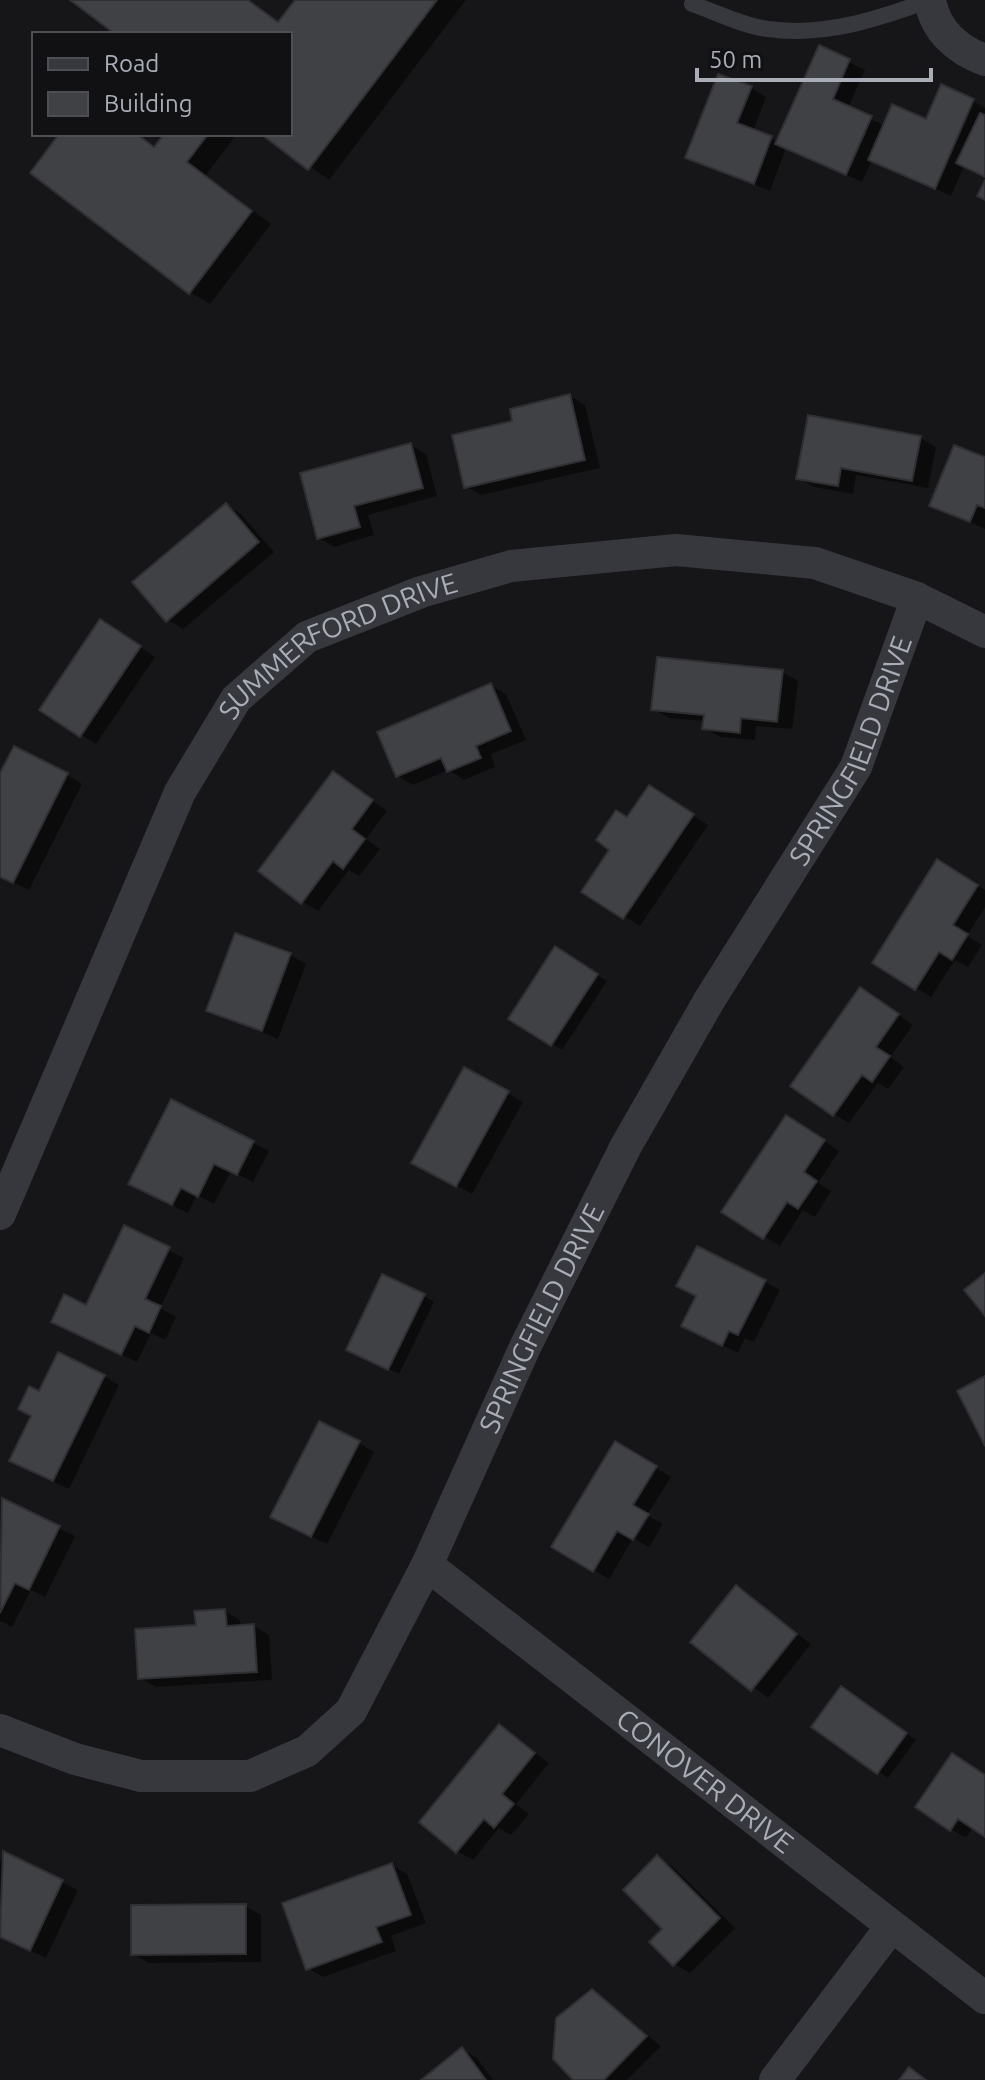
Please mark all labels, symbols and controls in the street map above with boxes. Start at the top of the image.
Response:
legend [32,32,292,136]
scale bar [697,32,931,82]
text: 50 m [709,46,762,73]
text: Road [104,50,159,77]
text: Building [104,90,192,117]
street label: SUMMERFORD DRIVE [212,566,460,724]
street label: SPRINGFIELD DRIVE [782,632,917,870]
street label: SPRINGFIELD DRIVE [473,1198,610,1437]
street label: CONOVER DRIVE [611,1702,800,1859]

